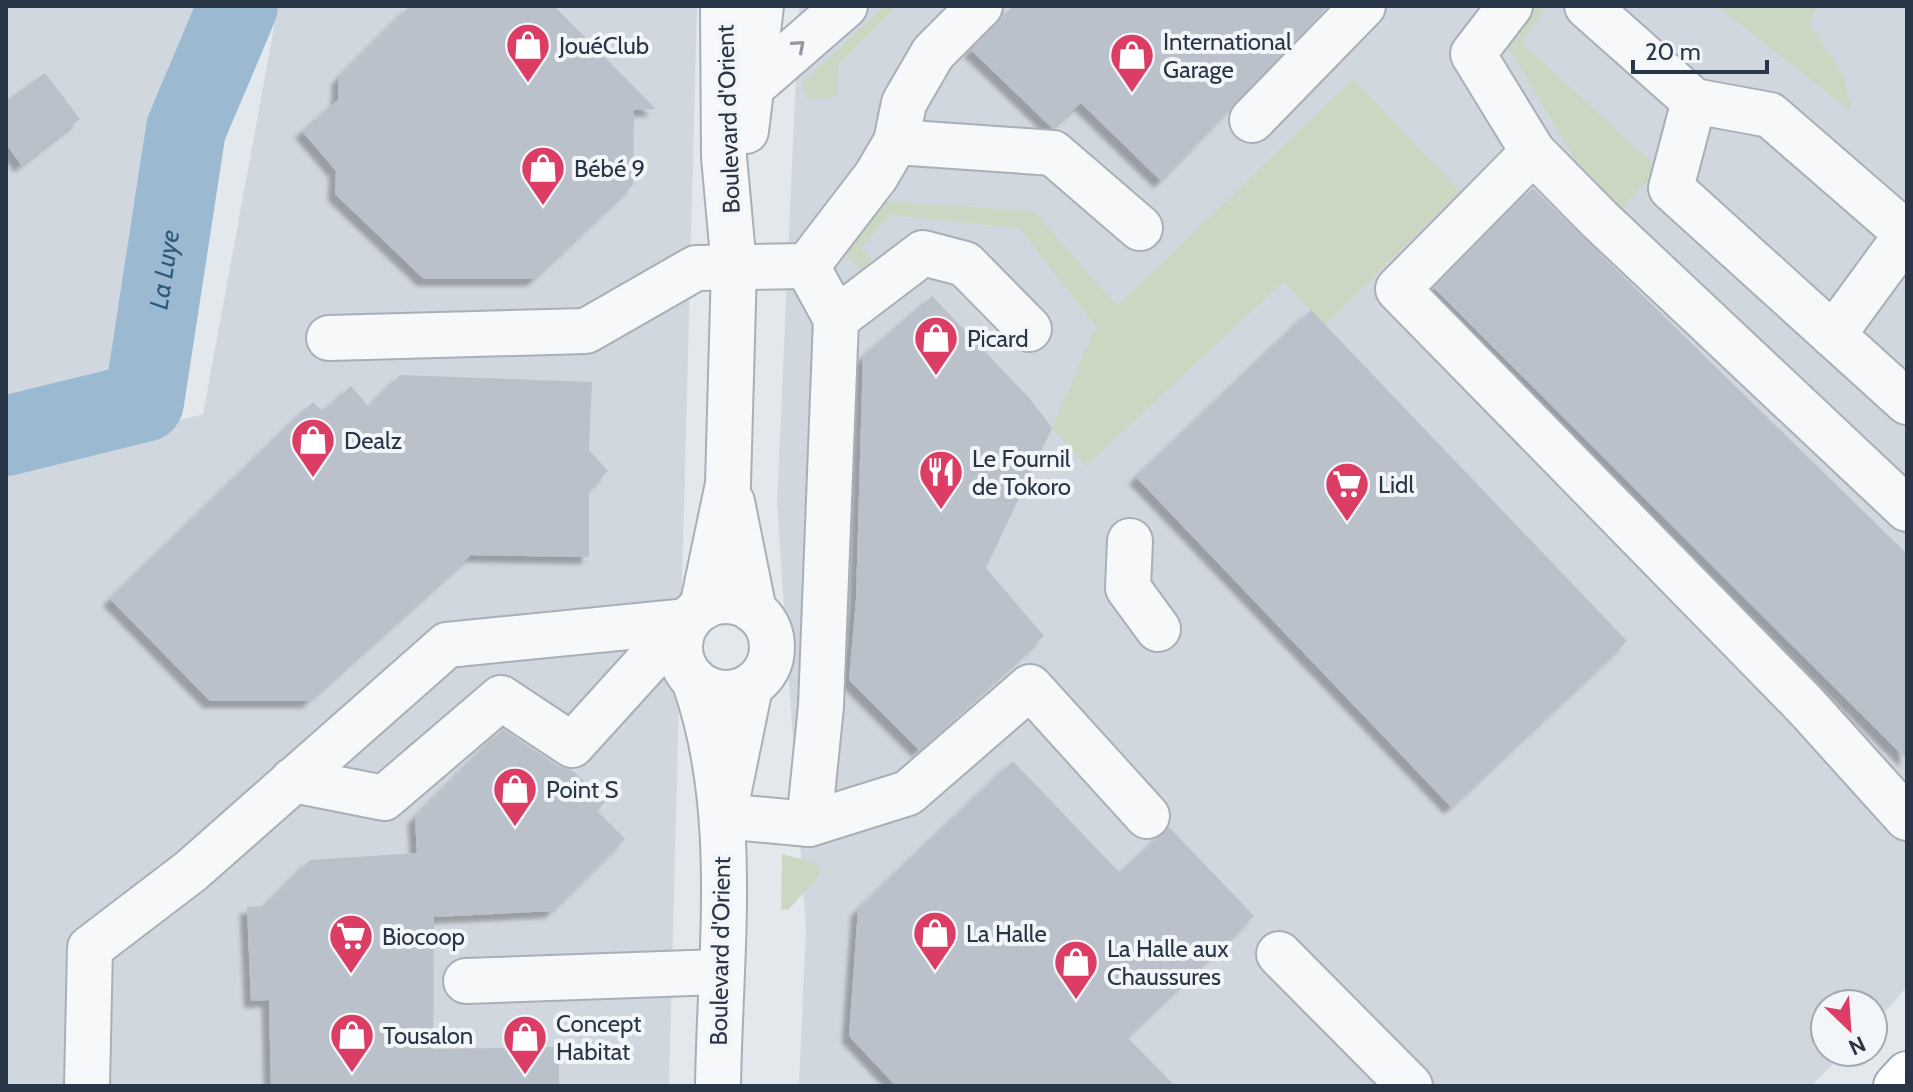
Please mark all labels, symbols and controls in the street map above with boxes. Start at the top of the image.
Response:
shop icon: JouéClub [504,21,552,84]
street label: Boulevard d'Orient [710,24,746,214]
scale bar [1633,24,1767,74]
place label: International Garage [1163,27,1292,84]
place label: JouéClub [558,31,649,60]
shop icon: International Garage [1108,31,1156,94]
text: 20 m [1645,37,1701,66]
one-way arrow [790,42,804,56]
shop icon: Bébé 9 [519,144,567,207]
place label: Bébé 9 [574,154,645,183]
water label: La Luye [142,228,186,312]
shop icon: Picard [912,314,960,377]
place label: Picard [967,324,1029,353]
shop icon: Dealz [289,416,337,479]
place label: Dealz [344,426,402,455]
place label: Le Fournil de Tokoro [972,444,1071,501]
restaurant icon: Le Fournil de Tokoro [917,448,965,511]
supermarket icon: Lidl [1323,460,1371,523]
place label: Lidl [1378,470,1414,499]
shop icon: Point S [491,765,539,828]
place label: Point S [546,775,618,804]
street label: Boulevard d'Orient [704,856,736,1046]
shop icon: La Halle [911,909,959,972]
supermarket icon: Biocoop [327,912,375,975]
place label: La Halle [966,919,1047,948]
place label: Biocoop [382,922,465,951]
place label: La Halle aux Chaussures [1107,934,1229,991]
shop icon: La Halle aux Chaussures [1052,938,1100,1001]
north arrow [1809,988,1889,1068]
place label: Concept Habitat [556,1009,641,1066]
shop icon: Tousalon [328,1011,376,1074]
shop icon: Concept Habitat [501,1013,549,1076]
place label: Tousalon [383,1021,473,1050]
text: N [1844,1030,1870,1061]

